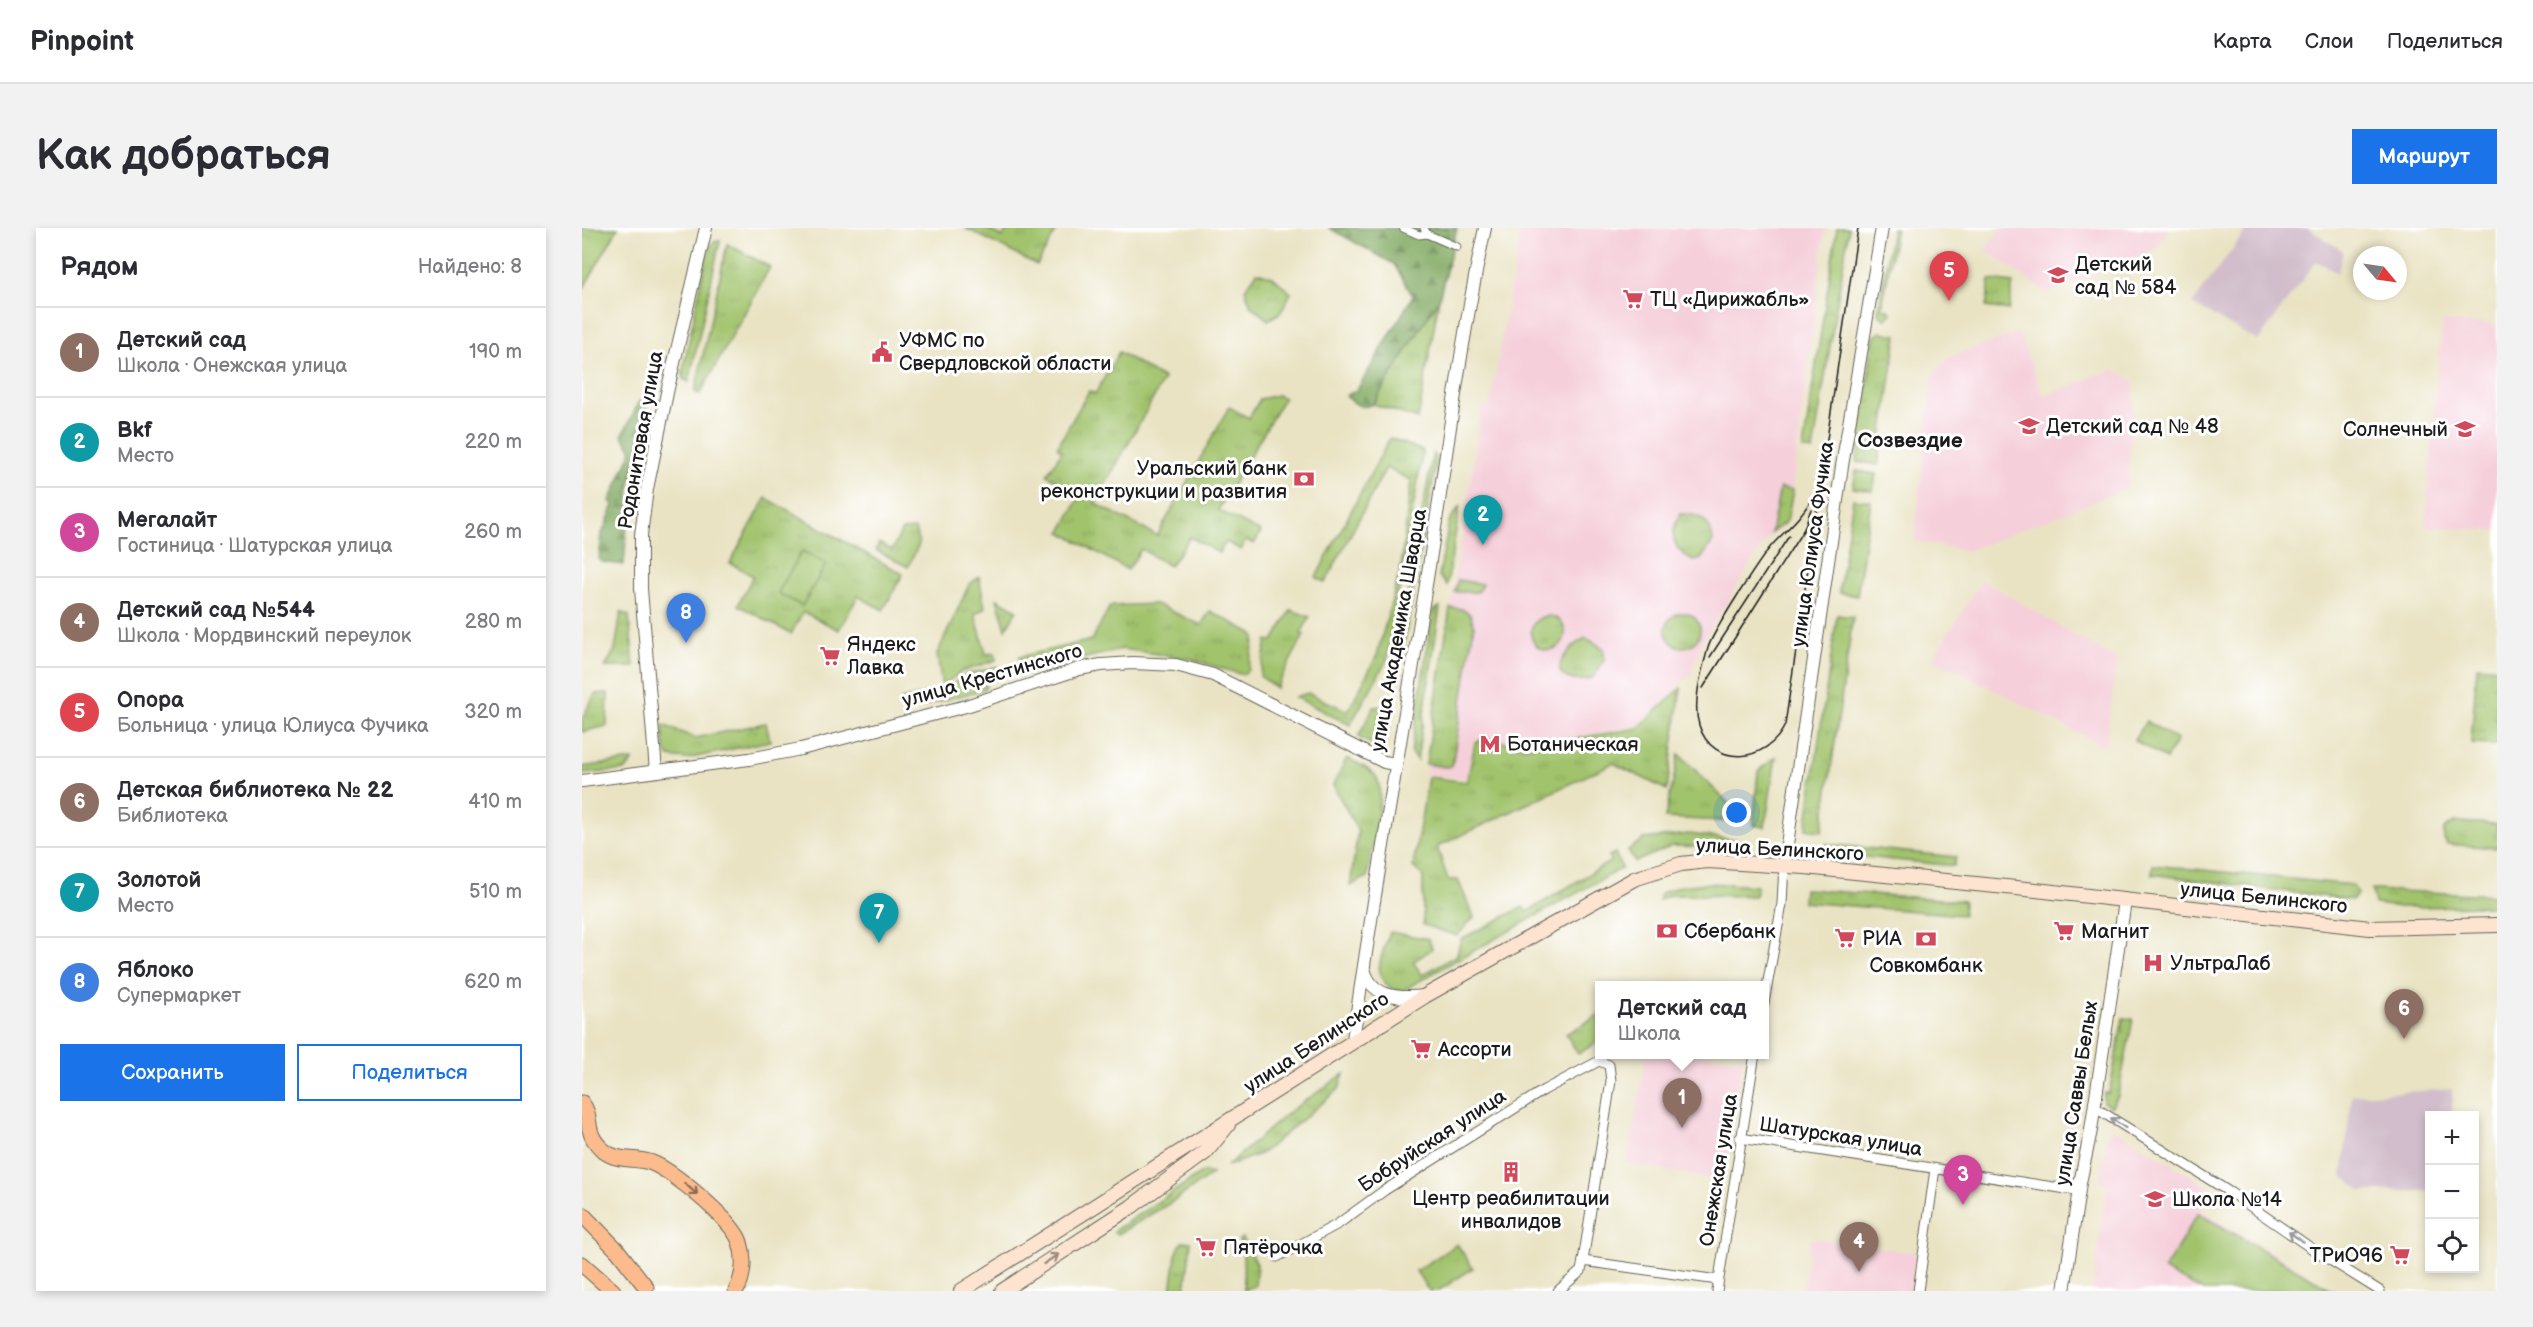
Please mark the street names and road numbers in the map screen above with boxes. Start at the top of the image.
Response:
street label: Родонитовая улица [613,349,669,531]
street label: улица Юлиуса Фучика [1787,440,1839,649]
street label: улица Академика Шварца [1366,506,1432,754]
street label: улица Крестинского [900,639,1085,713]
street label: улица Белинского [1695,834,1864,866]
street label: улица Белинского [2179,877,2349,919]
street label: улица Белинского [1240,987,1393,1099]
street label: улица Саввы Белых [2051,999,2103,1187]
street label: Бобруйская улица [1354,1084,1511,1197]
street label: Онежская улица [1695,1092,1743,1248]
street label: Шатурская улица [1758,1112,1924,1162]

